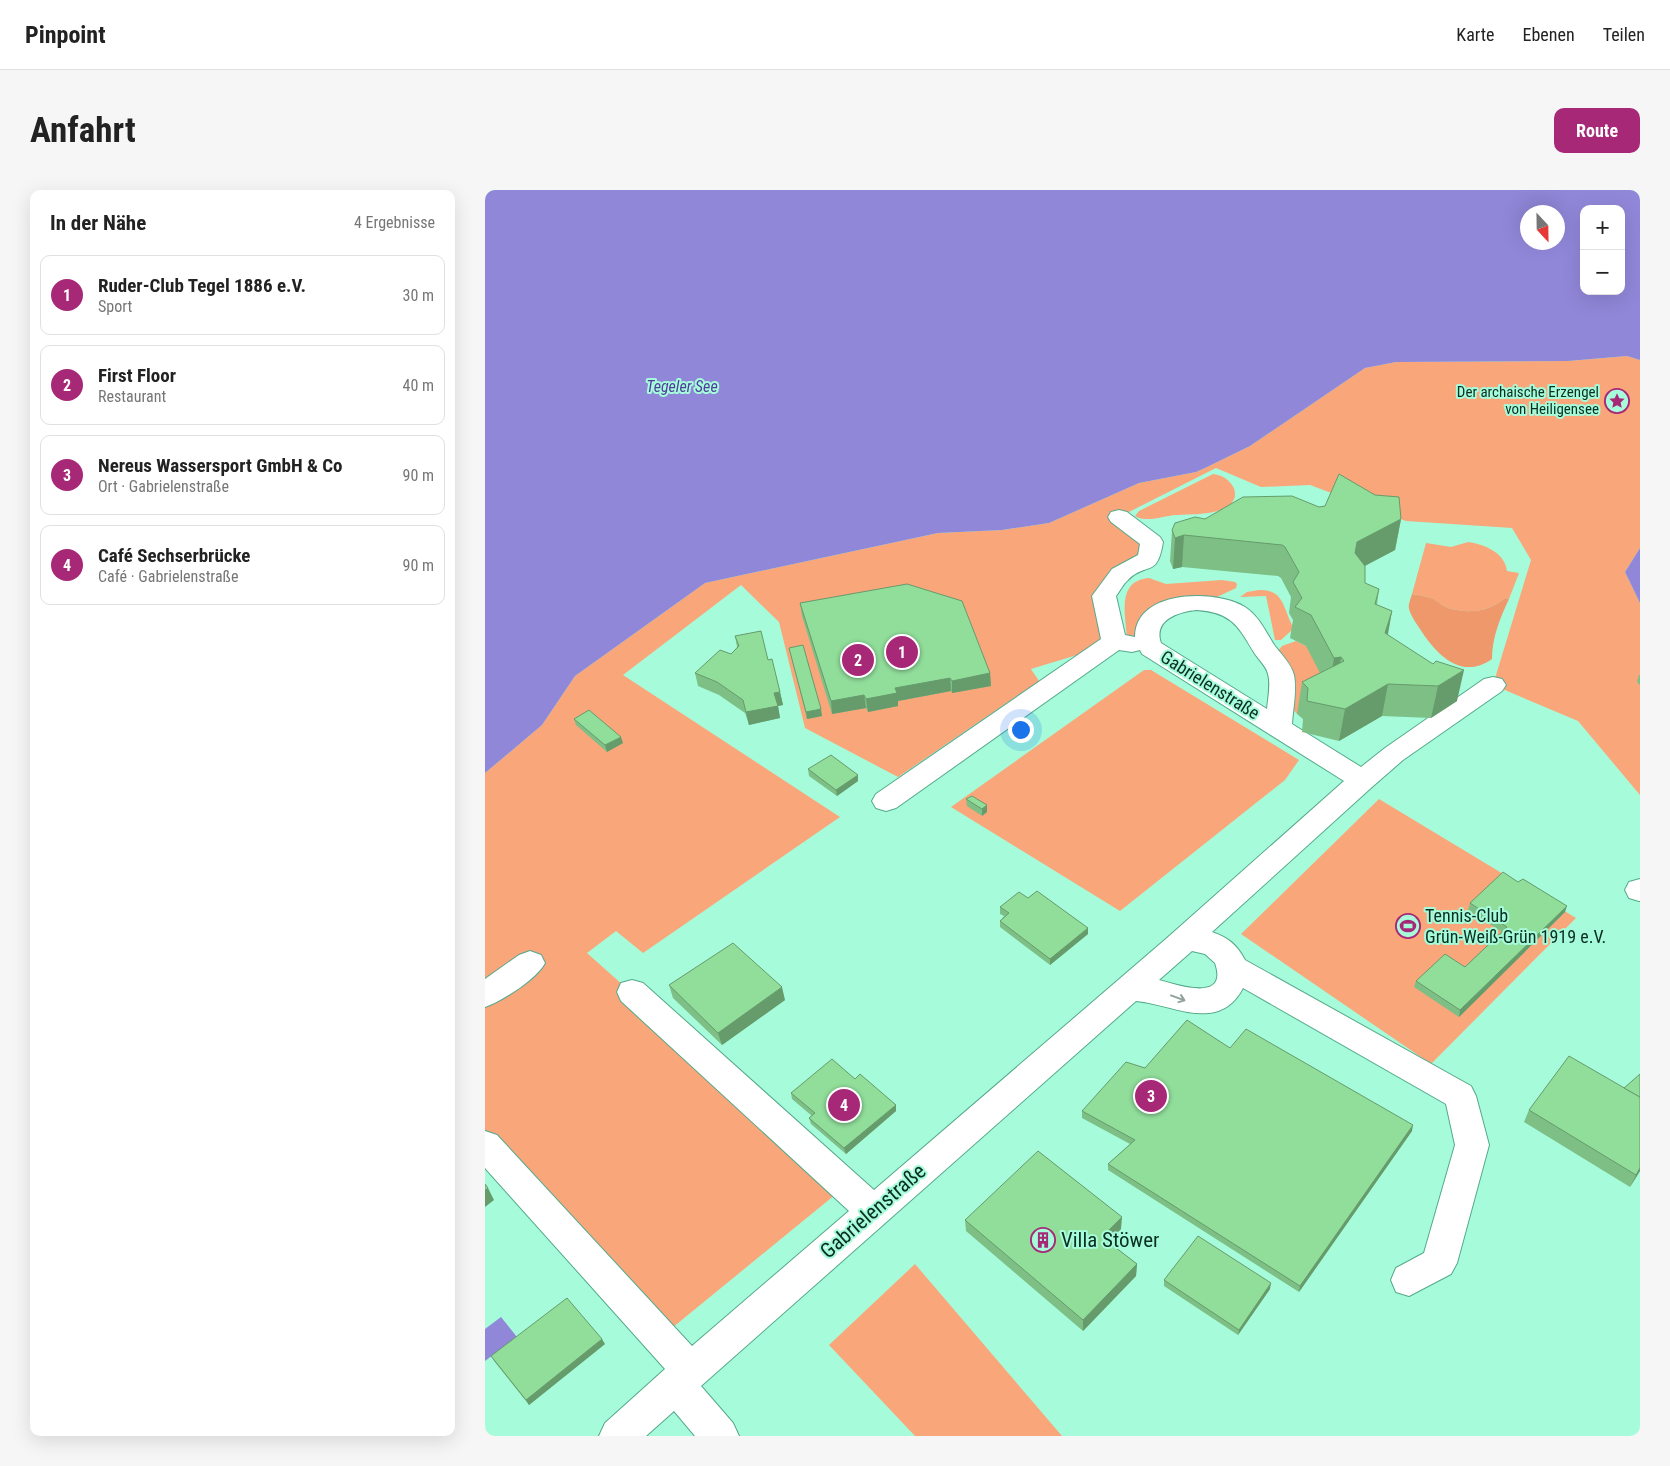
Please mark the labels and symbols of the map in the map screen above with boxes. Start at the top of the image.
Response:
north arrow [1520,205,1565,250]
water label: Tegeler See [646,377,718,396]
place label: Der archaische Erzengel von Heiligensee [1457,383,1599,418]
place icon: Der archaische Erzengel von Heiligensee [1604,388,1630,414]
pin: 1 [886,633,918,671]
pin: 2 [842,641,874,679]
street label: Gabrielenstraße [1157,646,1264,723]
your location [1008,717,1034,743]
place label: Tennis-Club Grün-Weiß-Grün 1919 e.V. [1425,905,1606,947]
sports icon: Tennis-Club Grün-Weiß-Grün 1919 e.V. [1395,913,1421,939]
one-way arrow [1170,994,1186,1003]
pin: 3 [1135,1077,1167,1115]
pin: 4 [828,1086,860,1124]
street label: Gabrielenstraße [816,1159,931,1263]
building icon: Villa Stöwer [1030,1227,1056,1253]
place label: Villa Stöwer [1061,1228,1159,1252]

